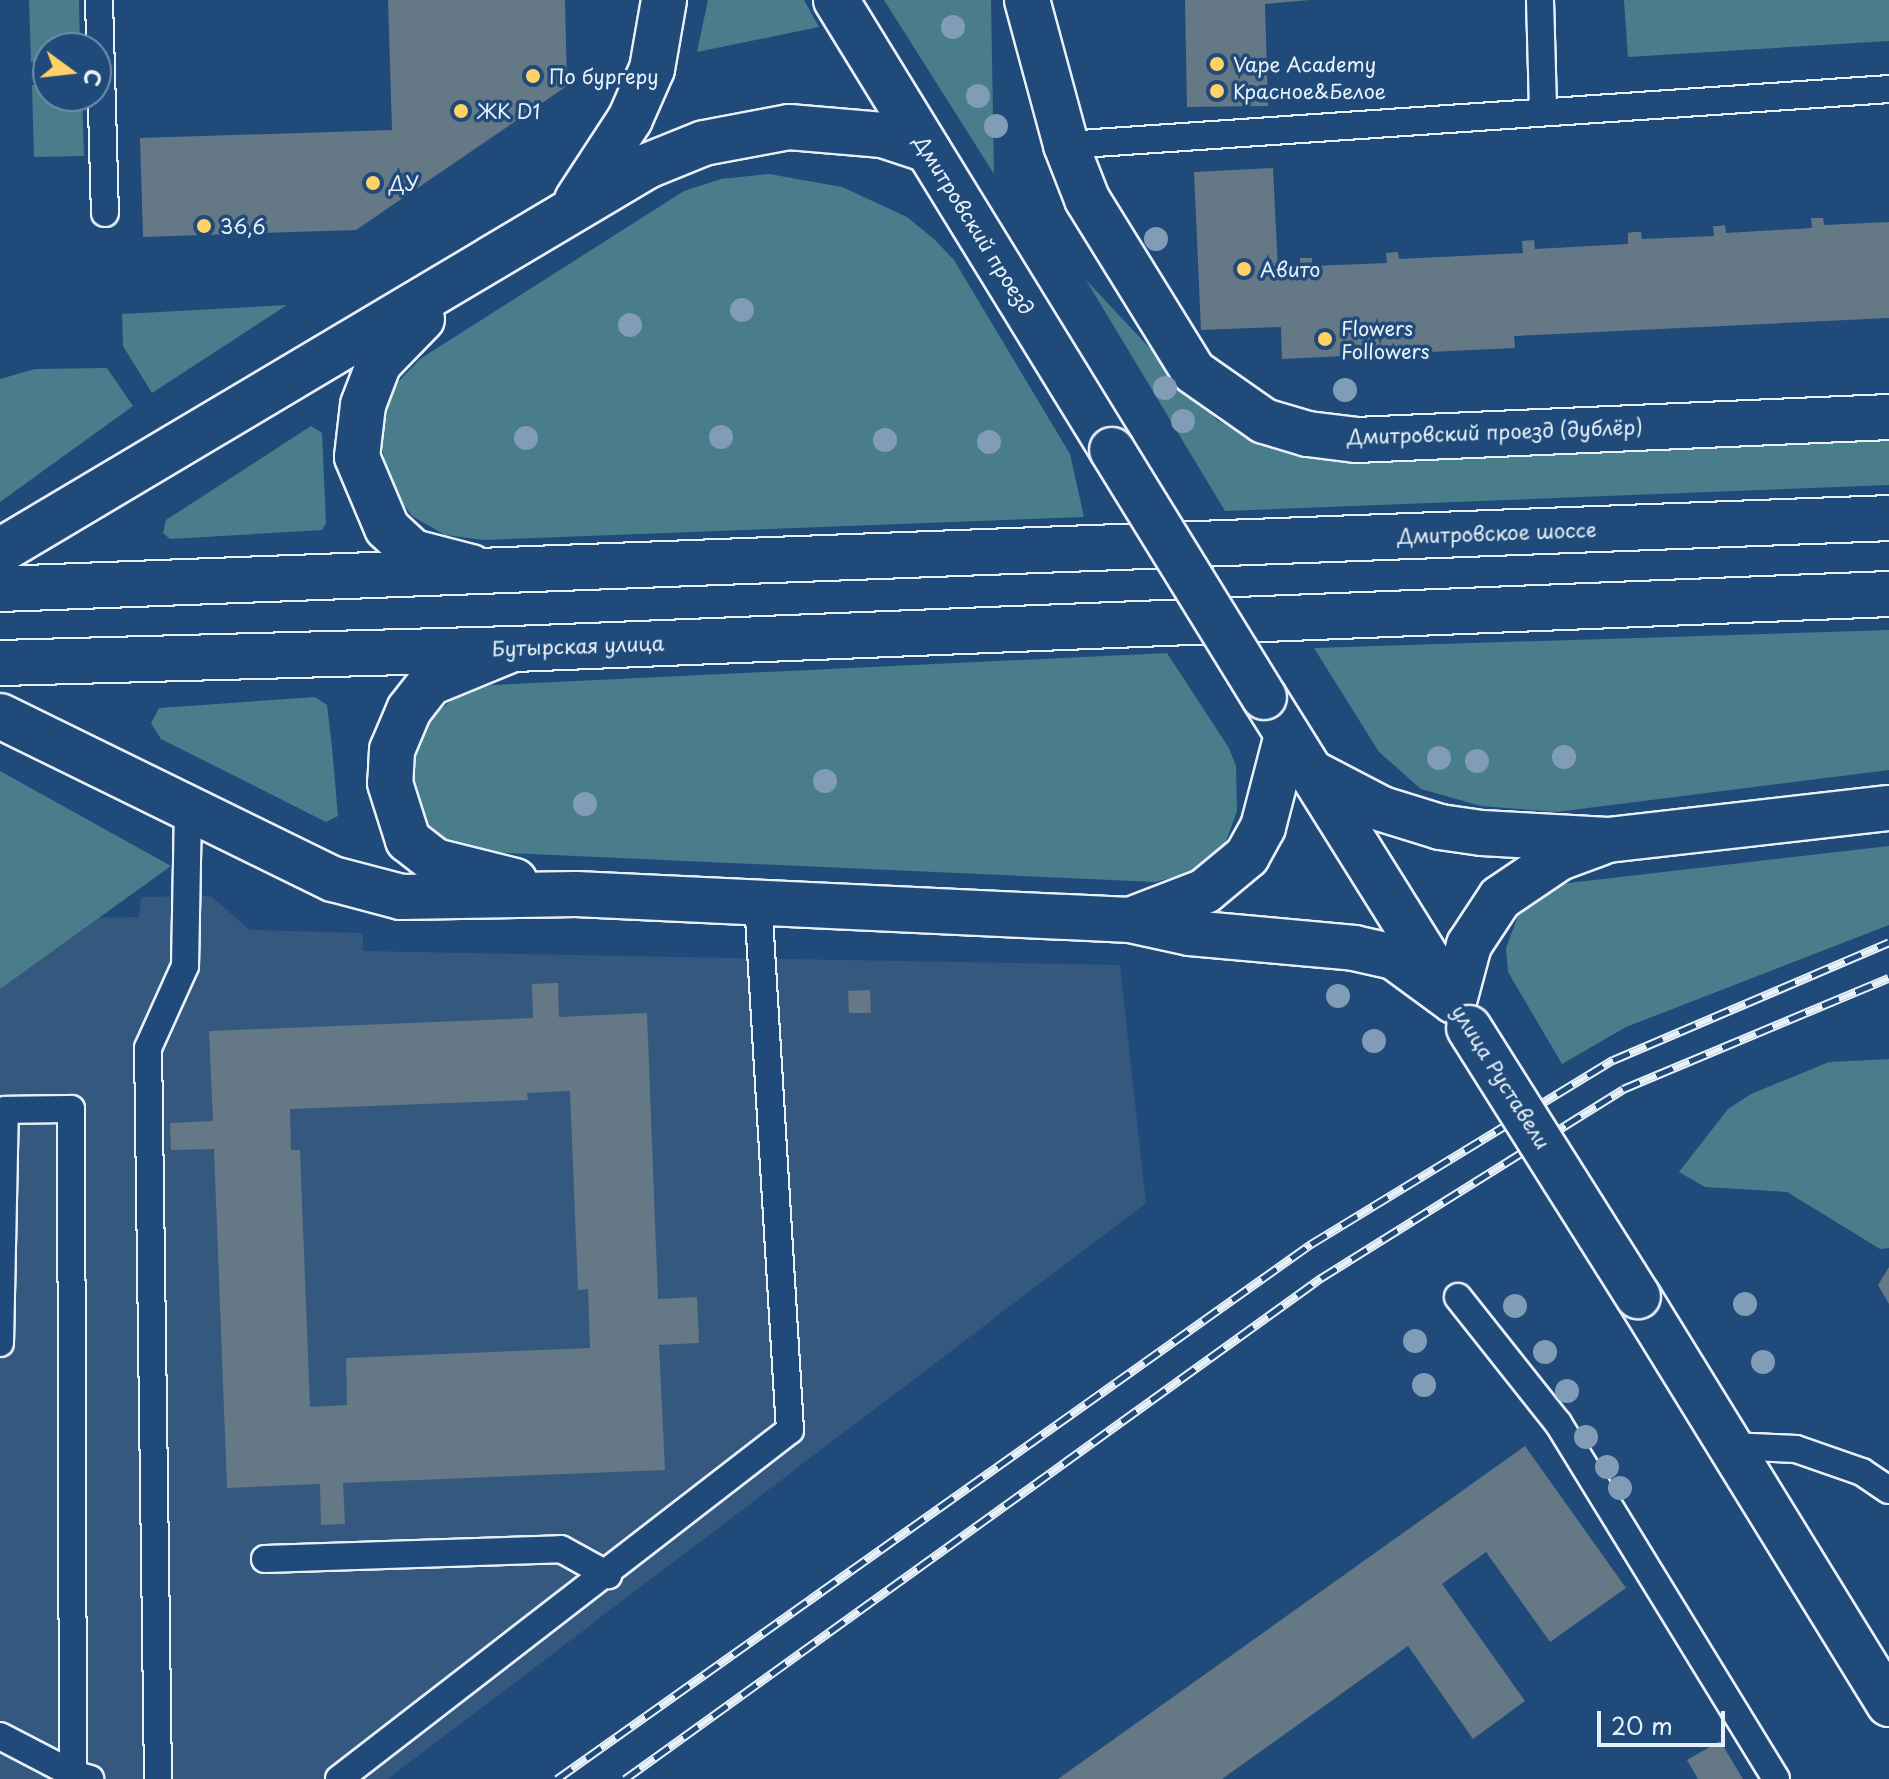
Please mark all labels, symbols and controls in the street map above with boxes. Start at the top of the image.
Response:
north arrow [32,32,112,112]
place label: Vape Academy [1233,52,1376,76]
marker: Vape Academy [1208,55,1226,73]
place label: По бургеру [549,64,659,88]
text: С [76,66,112,90]
marker: По бургеру [524,67,542,85]
place label: Красное&Белое [1233,79,1386,103]
marker: Красное&Белое [1208,82,1226,100]
place label: ЖК D1 [477,99,541,123]
marker: ЖК D1 [452,102,470,120]
street label: Дмитровский проезд [909,131,1039,319]
place label: ДУ [389,171,419,195]
marker: ДУ [364,174,382,192]
place label: 36,6 [220,214,266,238]
marker: 36,6 [195,217,213,235]
place label: Авито [1260,257,1320,281]
marker: Авито [1235,260,1253,278]
place label: Flowers Followers [1341,316,1430,363]
marker: Flowers Followers [1316,330,1334,348]
street label: Дмитровский проезд (дублёр) [1347,415,1643,449]
street label: Дмитровское шоссе [1397,518,1597,548]
street label: Бутырская улица [491,631,665,661]
street label: улица Руставели [1447,1000,1555,1154]
scale bar [1601,1695,1729,1745]
text: 20 m [1611,1707,1673,1743]

